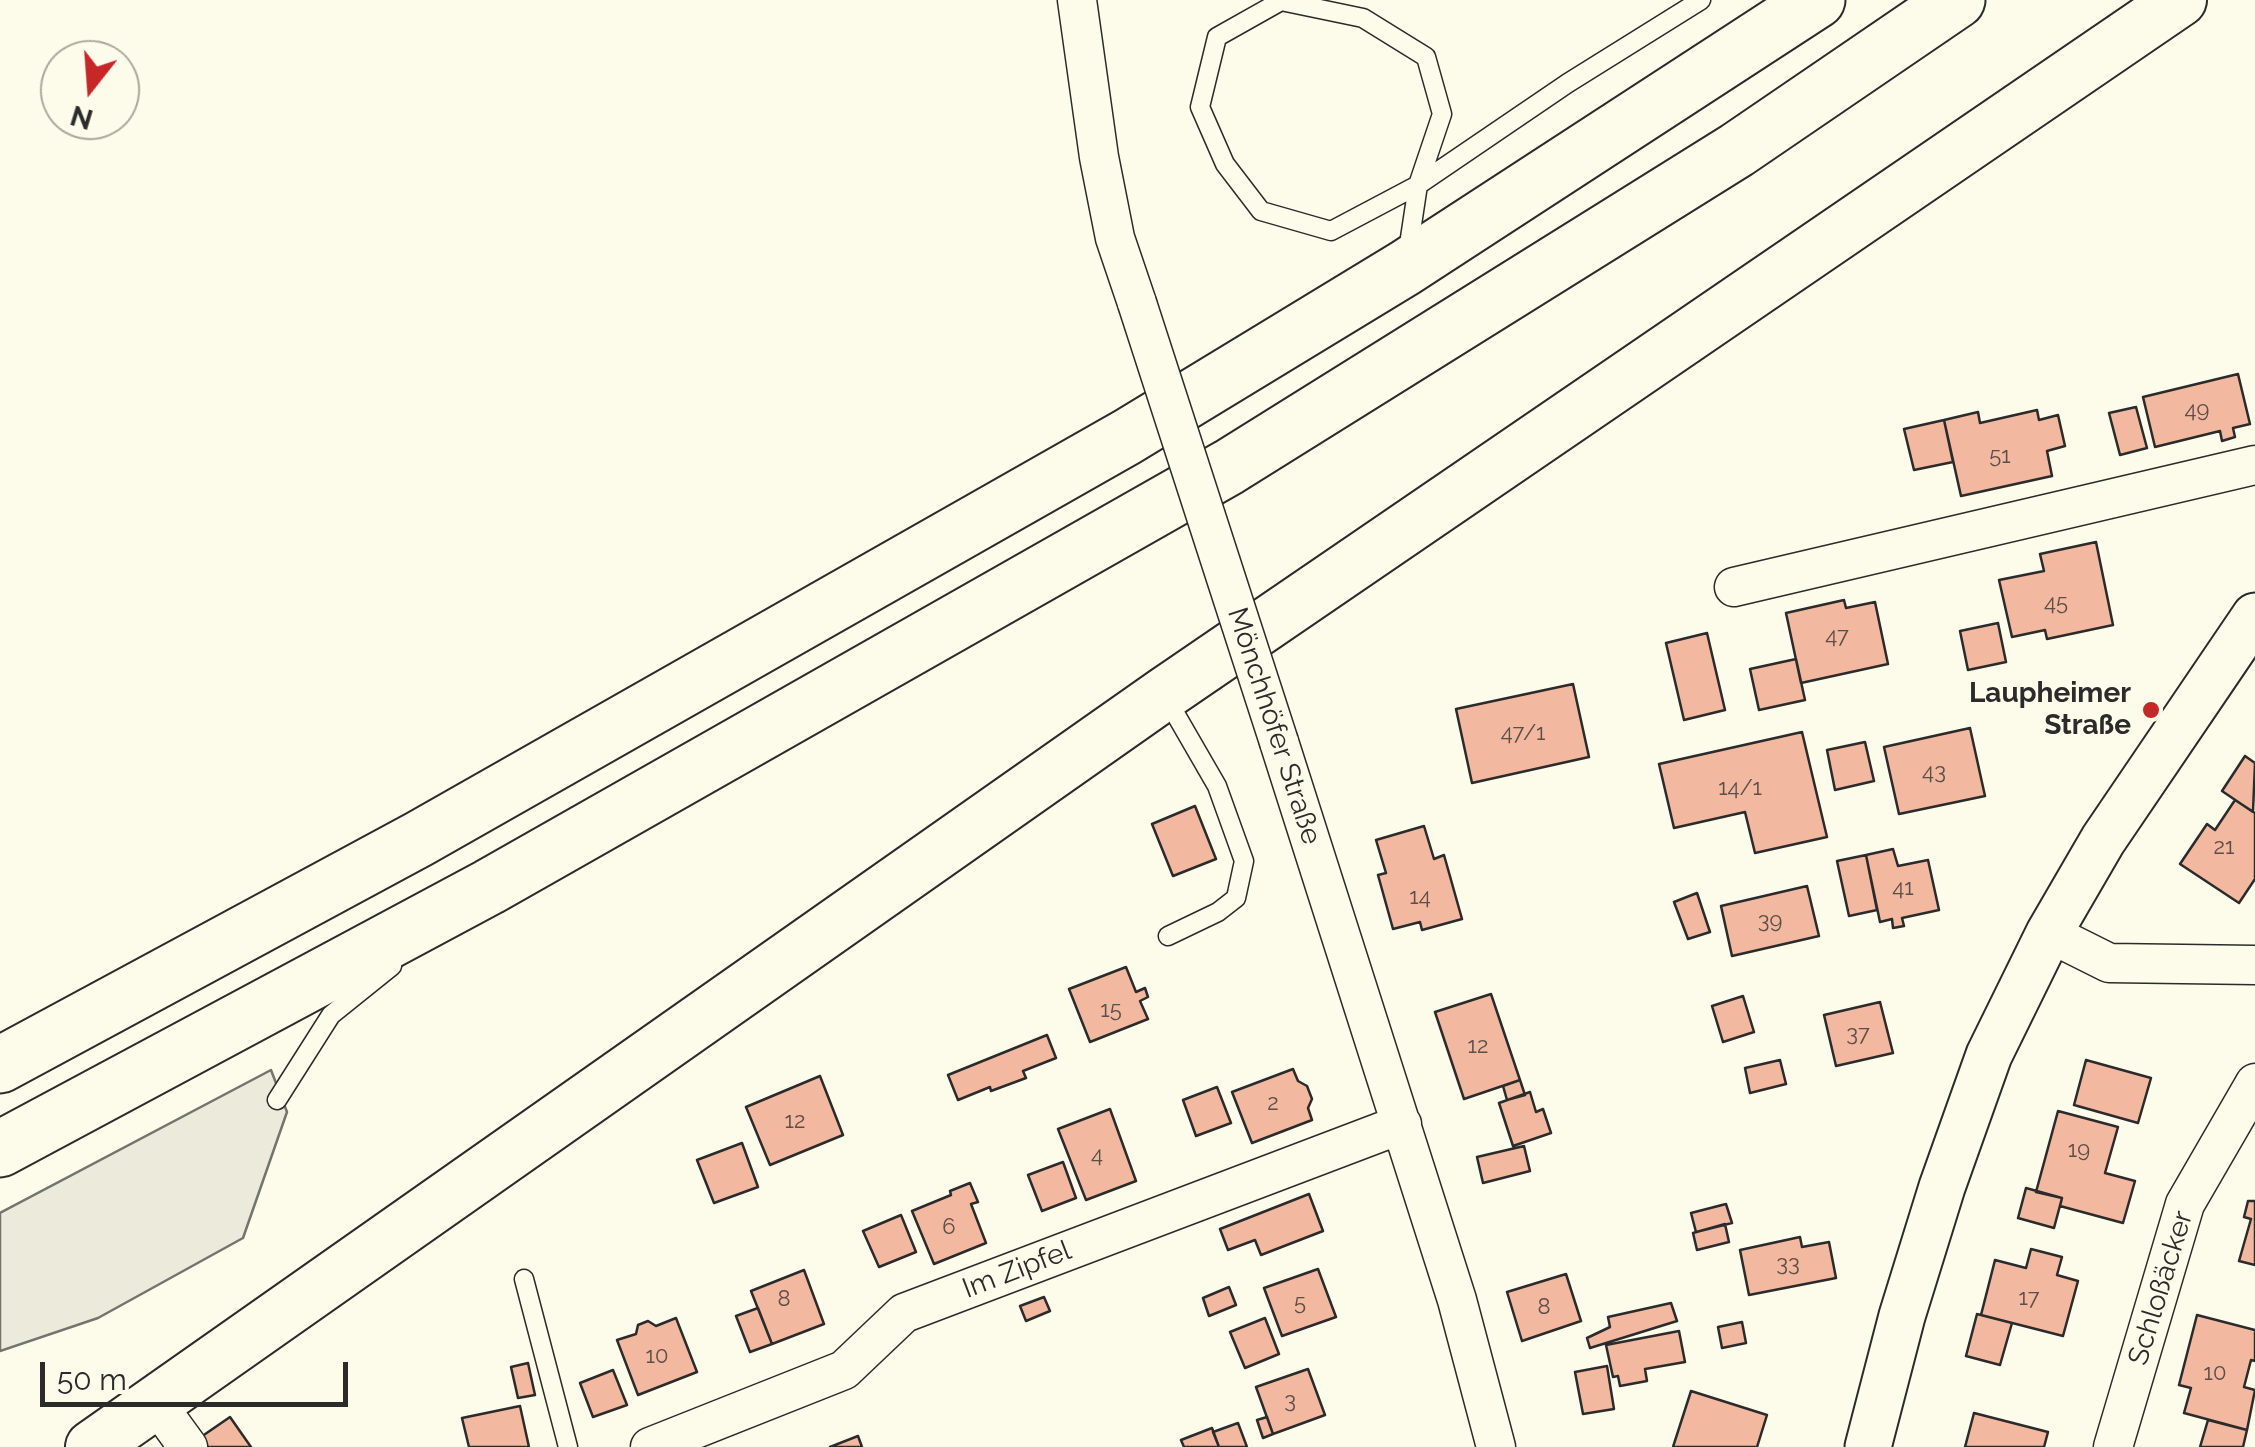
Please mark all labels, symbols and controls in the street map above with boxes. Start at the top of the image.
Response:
north arrow [40,40,140,140]
text: N [67,98,97,136]
house number: 49 [2185,397,2209,423]
house number: 51 [1989,443,2011,469]
house number: 45 [2044,590,2068,616]
street label: Mönchhöfer Straße [1220,603,1328,849]
house number: 47 [1825,623,1849,649]
place label: Laupheimer Straße [1969,677,2131,743]
marker: Laupheimer Straße [2140,699,2162,721]
house number: 47/1 [1501,720,1545,746]
house number: 43 [1922,759,1946,785]
house number: 14/1 [1718,775,1762,801]
house number: 21 [2214,834,2234,860]
house number: 41 [1892,875,1914,901]
house number: 14 [1409,884,1431,910]
house number: 39 [1758,908,1782,934]
house number: 15 [1100,997,1122,1023]
house number: 37 [1846,1021,1870,1047]
house number: 12 [1468,1033,1488,1059]
house number: 2 [1267,1090,1279,1116]
house number: 12 [785,1108,805,1134]
house number: 19 [2068,1137,2090,1163]
house number: 4 [1091,1142,1103,1168]
street label: Schloßäcker [2122,1207,2200,1369]
house number: 6 [942,1214,956,1240]
street label: Im Zipfel [958,1234,1076,1306]
house number: 33 [1776,1251,1800,1277]
house number: 17 [2018,1285,2040,1311]
house number: 8 [777,1286,791,1312]
house number: 5 [1294,1290,1306,1316]
house number: 8 [1537,1294,1551,1320]
scale bar [45,1342,352,1404]
house number: 10 [646,1343,668,1369]
house number: 10 [2204,1360,2226,1386]
text: 50 m [57,1362,127,1397]
house number: 3 [1284,1388,1296,1414]

